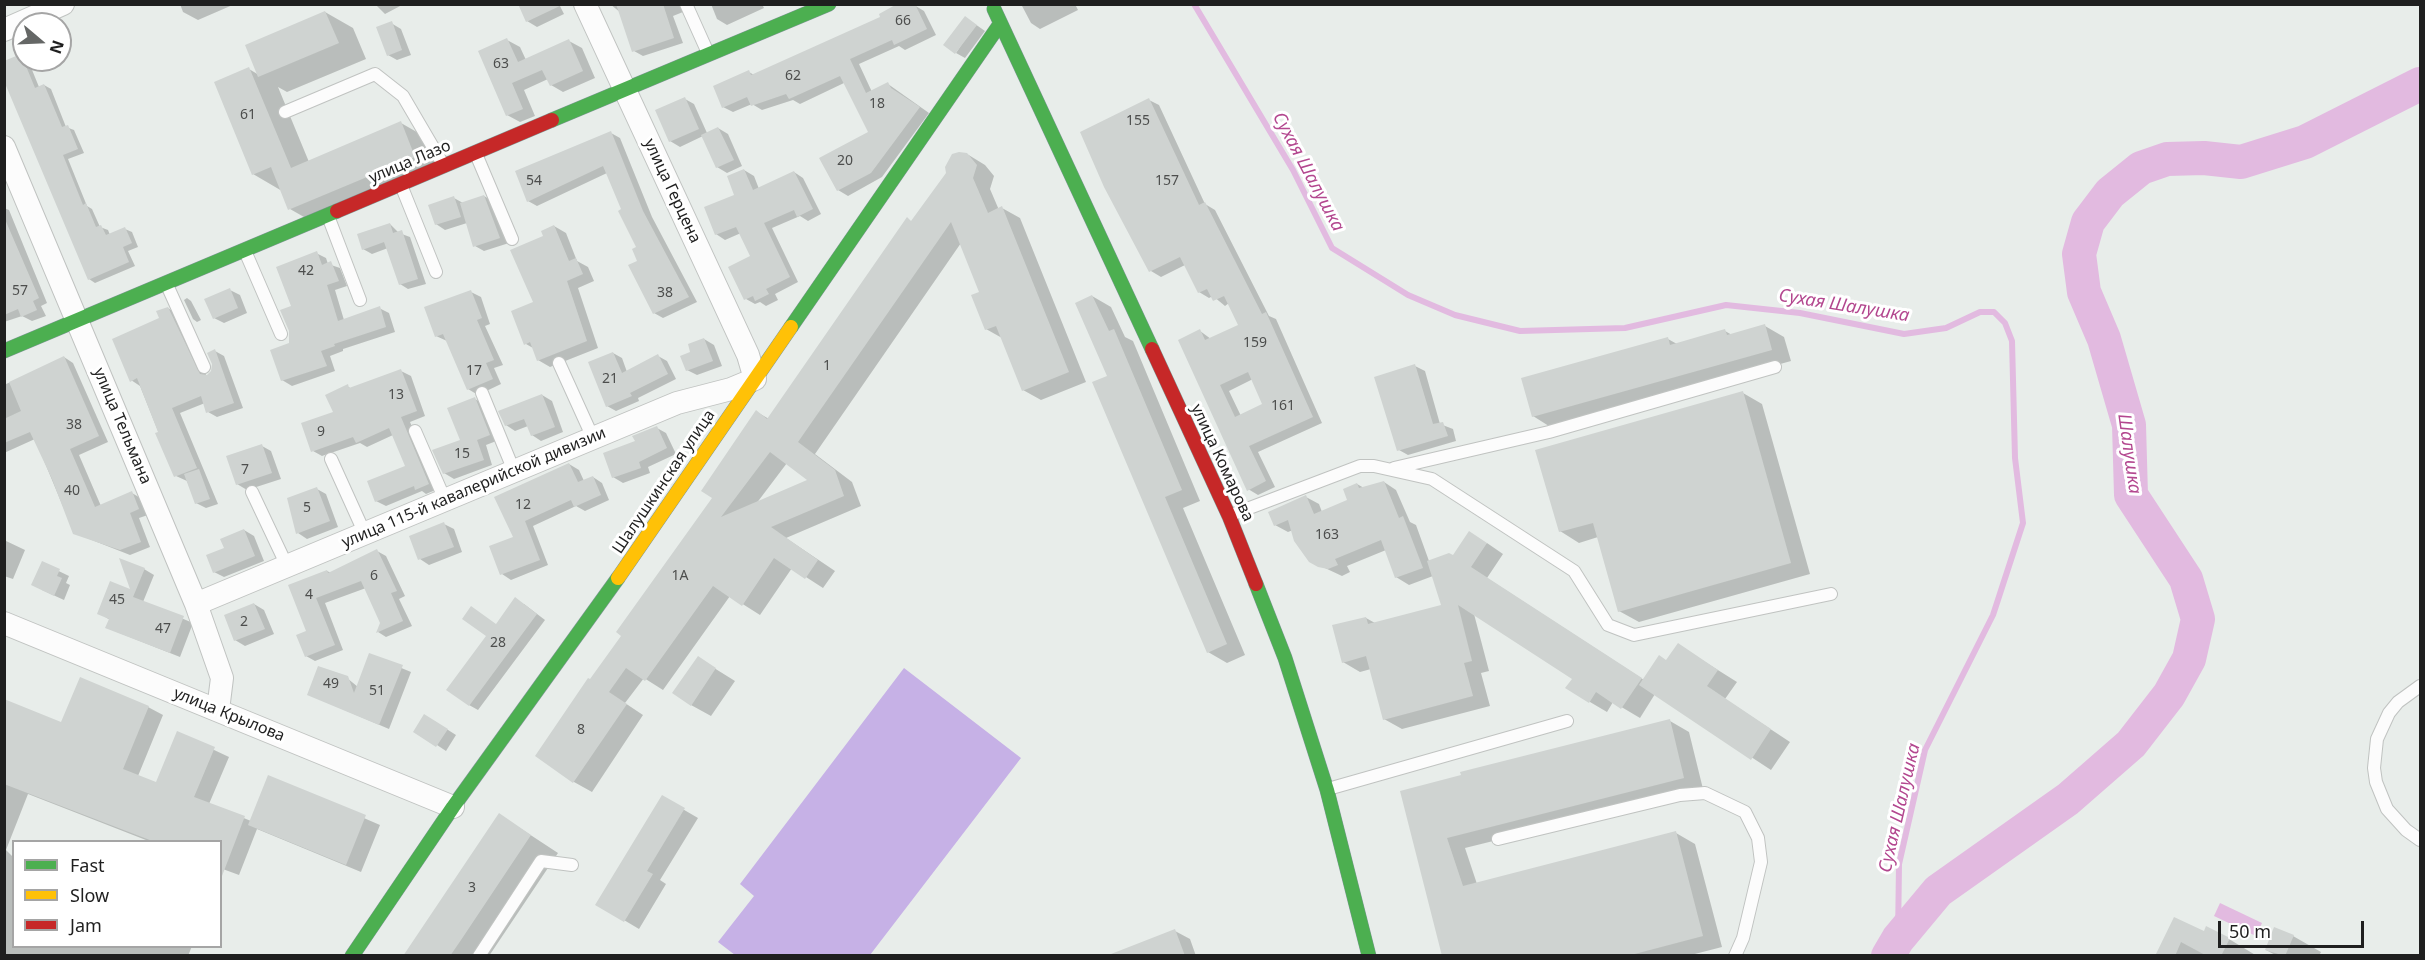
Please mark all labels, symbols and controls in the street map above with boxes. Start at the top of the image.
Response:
north arrow [12,12,72,72]
house number: 66 [895,13,911,29]
text: N [45,37,70,57]
house number: 63 [493,56,509,72]
house number: 62 [785,68,801,84]
house number: 18 [869,96,885,112]
house number: 61 [240,107,256,123]
water label: Сухая Шалушка [1268,109,1348,235]
house number: 155 [1126,113,1150,129]
street label: улица Лазо [366,136,454,188]
street label: улица Герцена [639,136,705,246]
house number: 20 [837,153,853,169]
house number: 54 [526,173,542,189]
house number: 157 [1155,173,1179,189]
house number: 42 [298,263,314,279]
house number: 57 [12,283,28,299]
house number: 38 [657,285,673,301]
water label: Сухая Шалушка [1777,285,1911,327]
house number: 159 [1243,335,1267,351]
house number: 1 [823,358,831,374]
house number: 17 [466,363,482,379]
street label: улица Тельмана [89,365,155,487]
house number: 21 [602,371,618,387]
house number: 13 [388,387,404,403]
house number: 161 [1271,398,1295,414]
street label: улица Комарова [1186,401,1258,525]
street label: Шалушкинская улица [609,406,719,558]
water label: Шалушка [2113,413,2145,495]
house number: 38 [66,417,82,433]
street label: улица 115-й кавалерийской дивизии [339,423,609,553]
house number: 9 [317,424,325,440]
house number: 15 [454,446,470,462]
house number: 7 [241,462,249,478]
house number: 40 [64,483,80,499]
house number: 12 [515,497,531,513]
house number: 5 [303,500,311,516]
house number: 163 [1315,527,1339,543]
house number: 6 [370,568,378,584]
house number: 1А [672,568,688,584]
house number: 4 [305,587,313,603]
house number: 45 [109,592,125,608]
house number: 2 [240,614,248,630]
house number: 47 [155,621,171,637]
house number: 28 [490,635,506,651]
house number: 49 [323,676,339,692]
house number: 51 [369,683,385,699]
street label: улица Крылова [171,684,287,746]
house number: 8 [577,722,585,738]
water label: Сухая Шалушка [1875,741,1925,875]
legend [12,840,222,948]
text: Fast [70,853,105,877]
house number: 3 [468,880,476,896]
text: Slow [70,883,109,907]
scale bar [2221,909,2366,947]
text: Jam [70,913,102,937]
text: 50 m [2229,919,2271,943]

